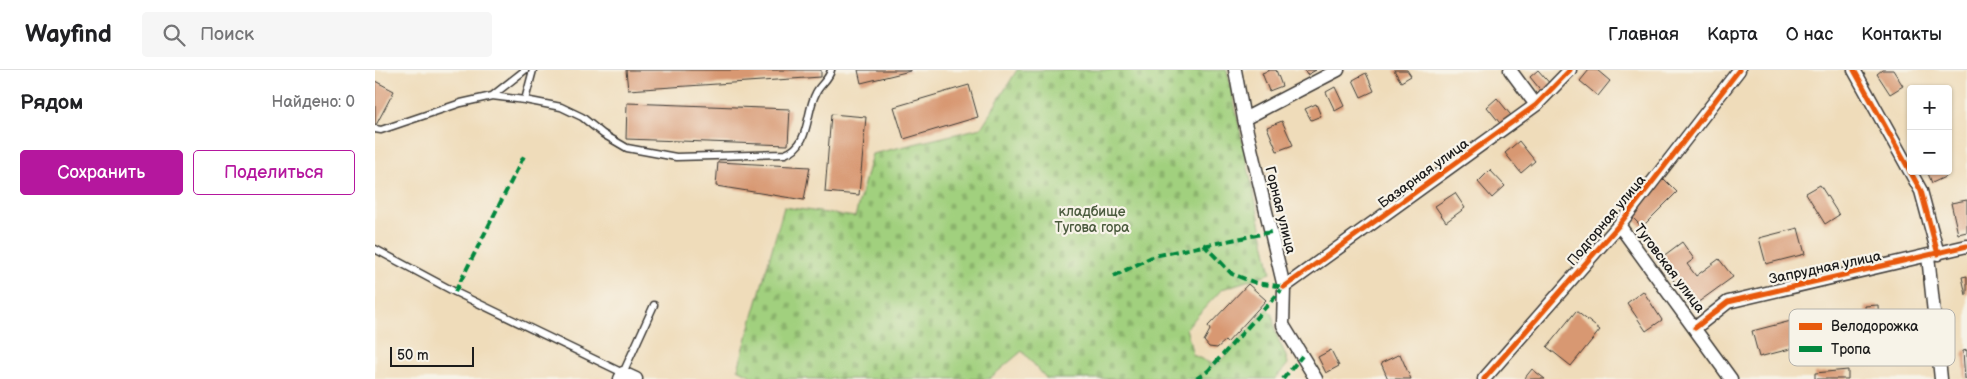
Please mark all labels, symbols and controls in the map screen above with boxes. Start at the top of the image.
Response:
search box [142,12,492,57]
text: Wayfind [25,20,112,49]
icon: search [160,21,188,49]
text: Поиск [200,23,254,46]
text: Главная [1608,24,1679,45]
text: Карта [1707,24,1758,45]
text: О нас [1786,24,1833,45]
text: Контакты [1861,24,1942,45]
map controls [1907,85,1952,175]
button: + [1907,85,1952,130]
text: Рядом [20,90,83,115]
text: Найдено: 0 [272,93,355,112]
button: − [1907,130,1952,175]
street label: Базарная улица [1375,135,1472,212]
button: Сохранить [20,150,183,195]
button: Поделиться [193,150,355,195]
street label: Горная улица [1261,165,1300,256]
street label: Подгорная улица [1564,171,1650,269]
park label: кладбище Тугова гора [1055,203,1130,236]
street label: Туговская улица [1631,220,1709,317]
street label: Запрудная улица [1768,247,1883,288]
legend [1789,309,1955,366]
text: Велодорожка [1831,318,1919,335]
text: Тропа [1831,341,1871,358]
scale bar [390,344,474,367]
text: 50 m [397,347,429,364]

